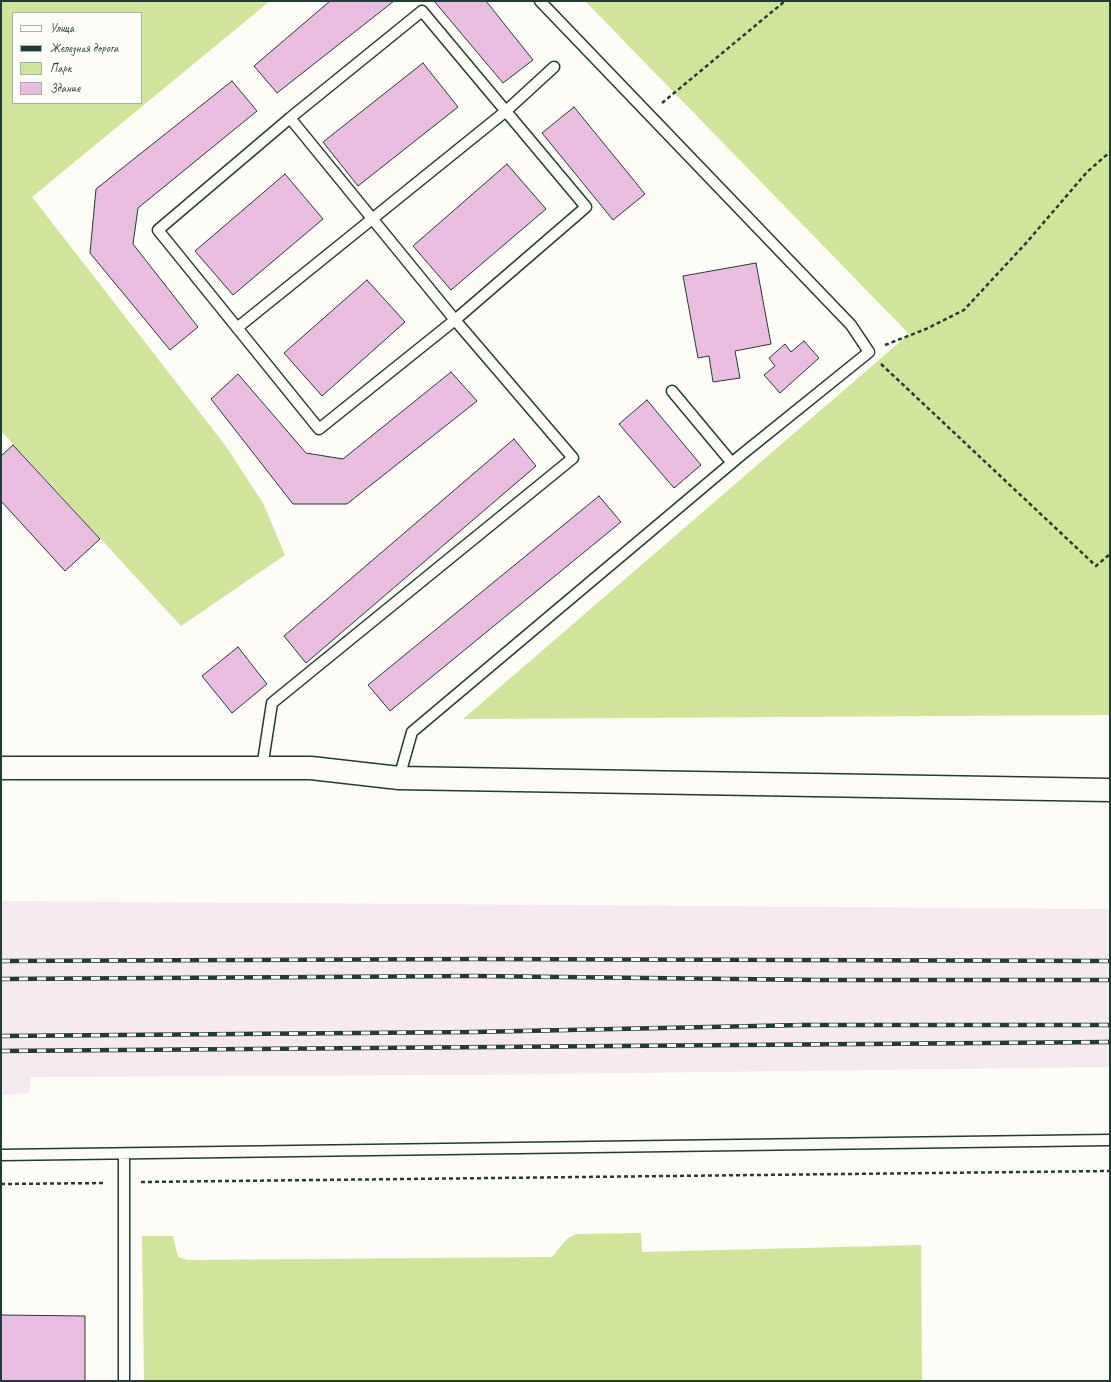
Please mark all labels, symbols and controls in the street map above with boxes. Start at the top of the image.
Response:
legend [12,12,142,104]
text: Улица [50,20,74,36]
text: Железная дорога [50,40,118,56]
text: Парк [50,60,71,76]
text: Здание [50,80,80,96]

